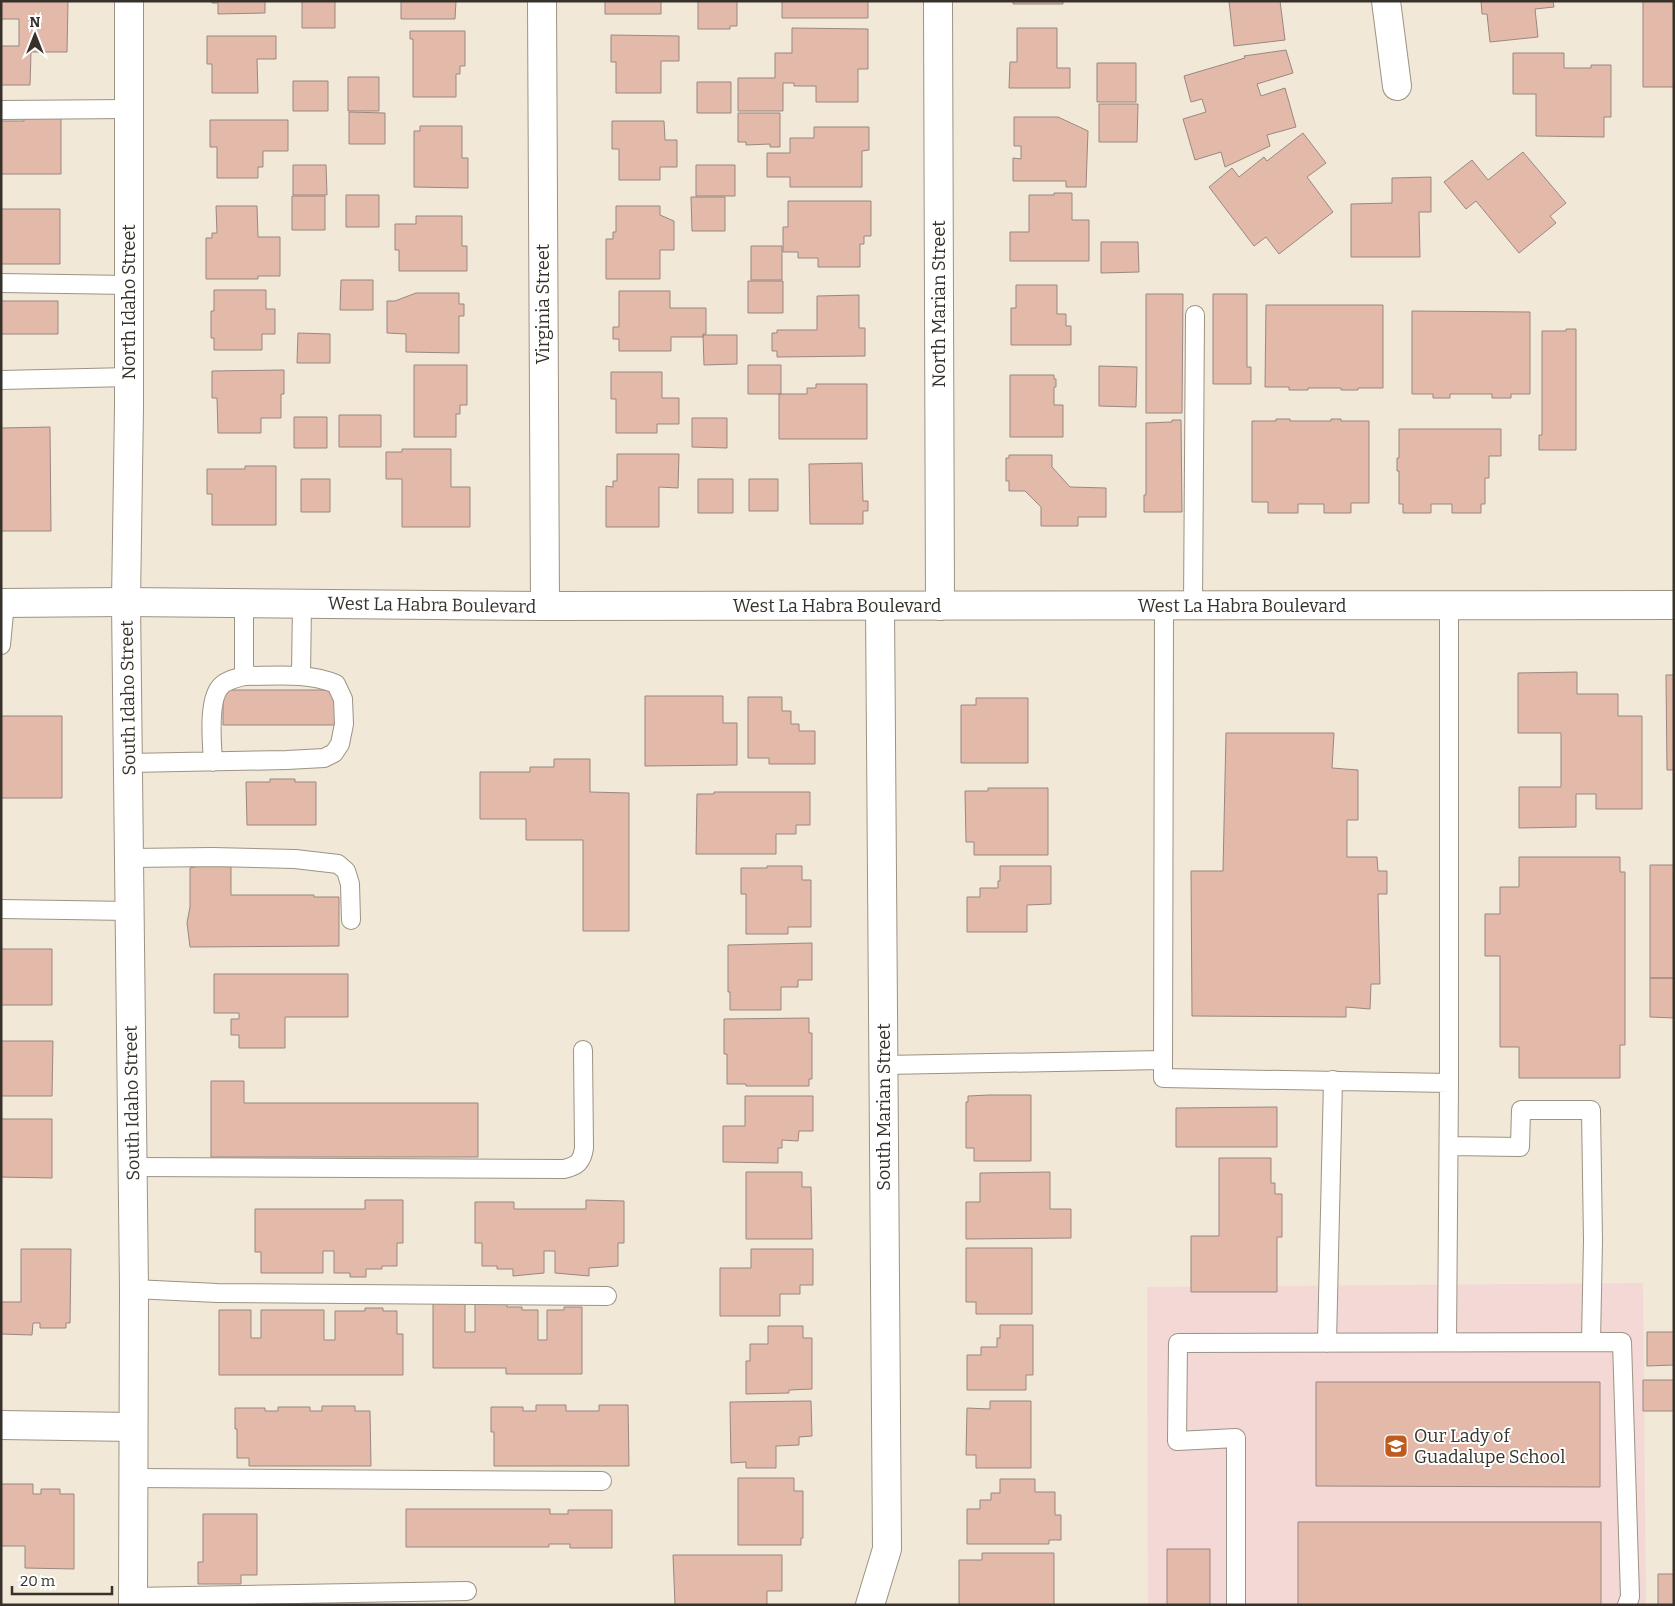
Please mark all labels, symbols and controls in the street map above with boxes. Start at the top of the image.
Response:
north arrow [10,10,60,60]
text: N [30,14,41,31]
street label: North Marian Street [928,220,950,388]
street label: North Idaho Street [118,224,140,380]
street label: Virginia Street [532,243,554,364]
street label: West La Habra Boulevard [327,592,537,618]
street label: West La Habra Boulevard [733,595,942,617]
street label: West La Habra Boulevard [1138,595,1347,617]
street label: South Idaho Street [116,620,140,776]
street label: South Marian Street [873,1023,895,1191]
street label: South Idaho Street [120,1025,144,1181]
place label: Our Lady of Guadalupe School [1414,1425,1565,1468]
school or university icon: Our Lady of Guadalupe School [1383,1433,1409,1459]
scale bar [12,1564,112,1596]
text: 20 m [20,1572,56,1590]

